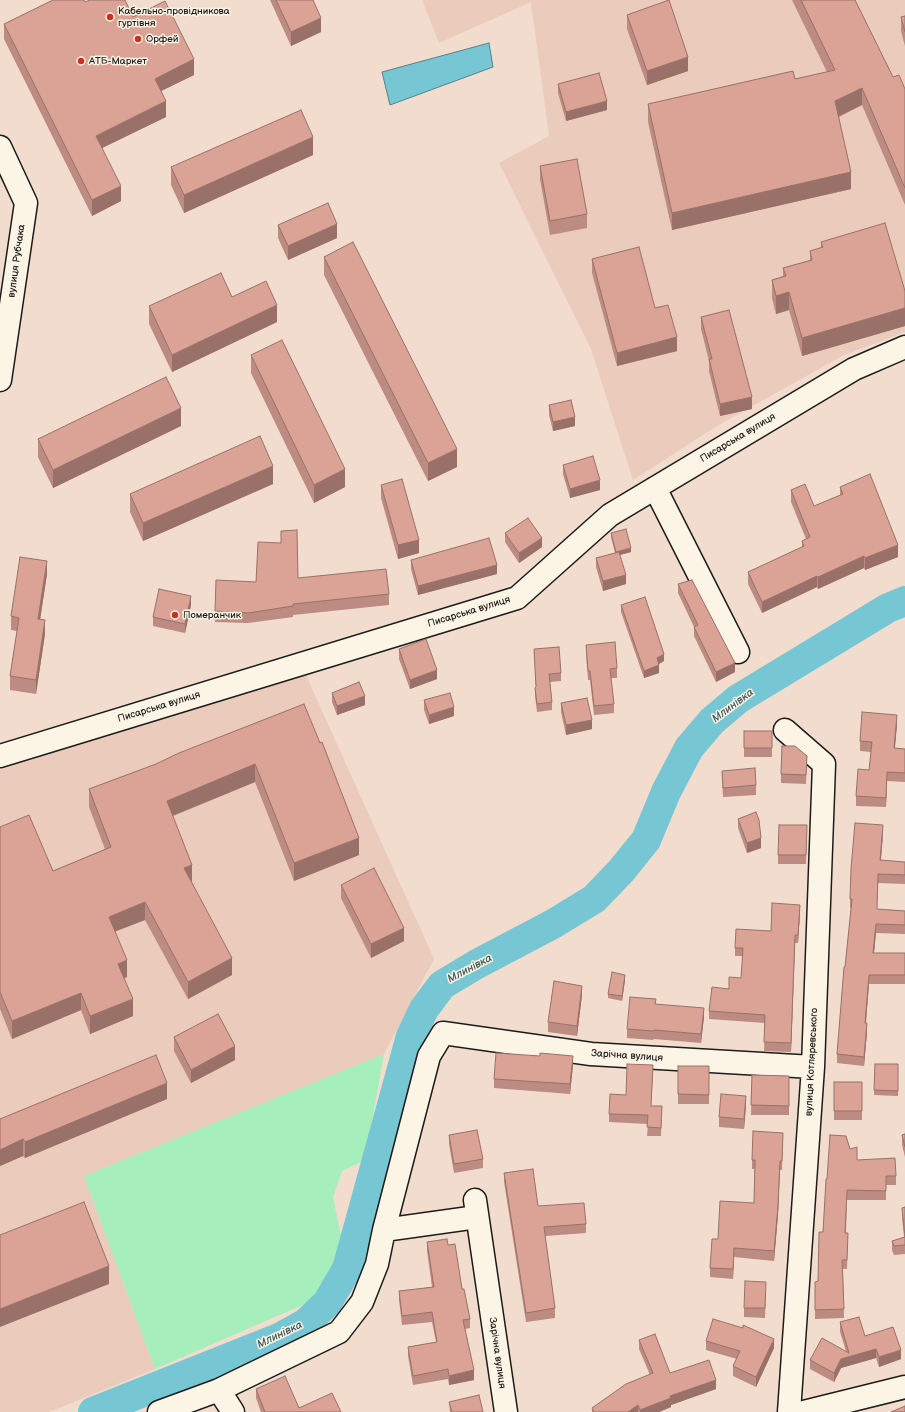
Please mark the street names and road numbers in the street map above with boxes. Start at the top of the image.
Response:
street label: вулиця Рубчака [6,224,28,298]
street label: Писарська вулиця [698,411,778,465]
street label: Писарська вулиця [426,594,512,630]
street label: Писарська вулиця [116,689,202,725]
street label: вулиця Котляревського [803,1008,821,1116]
street label: Зарічна вулиця [591,1048,663,1064]
street label: Зарічна вулиця [486,1317,508,1389]

